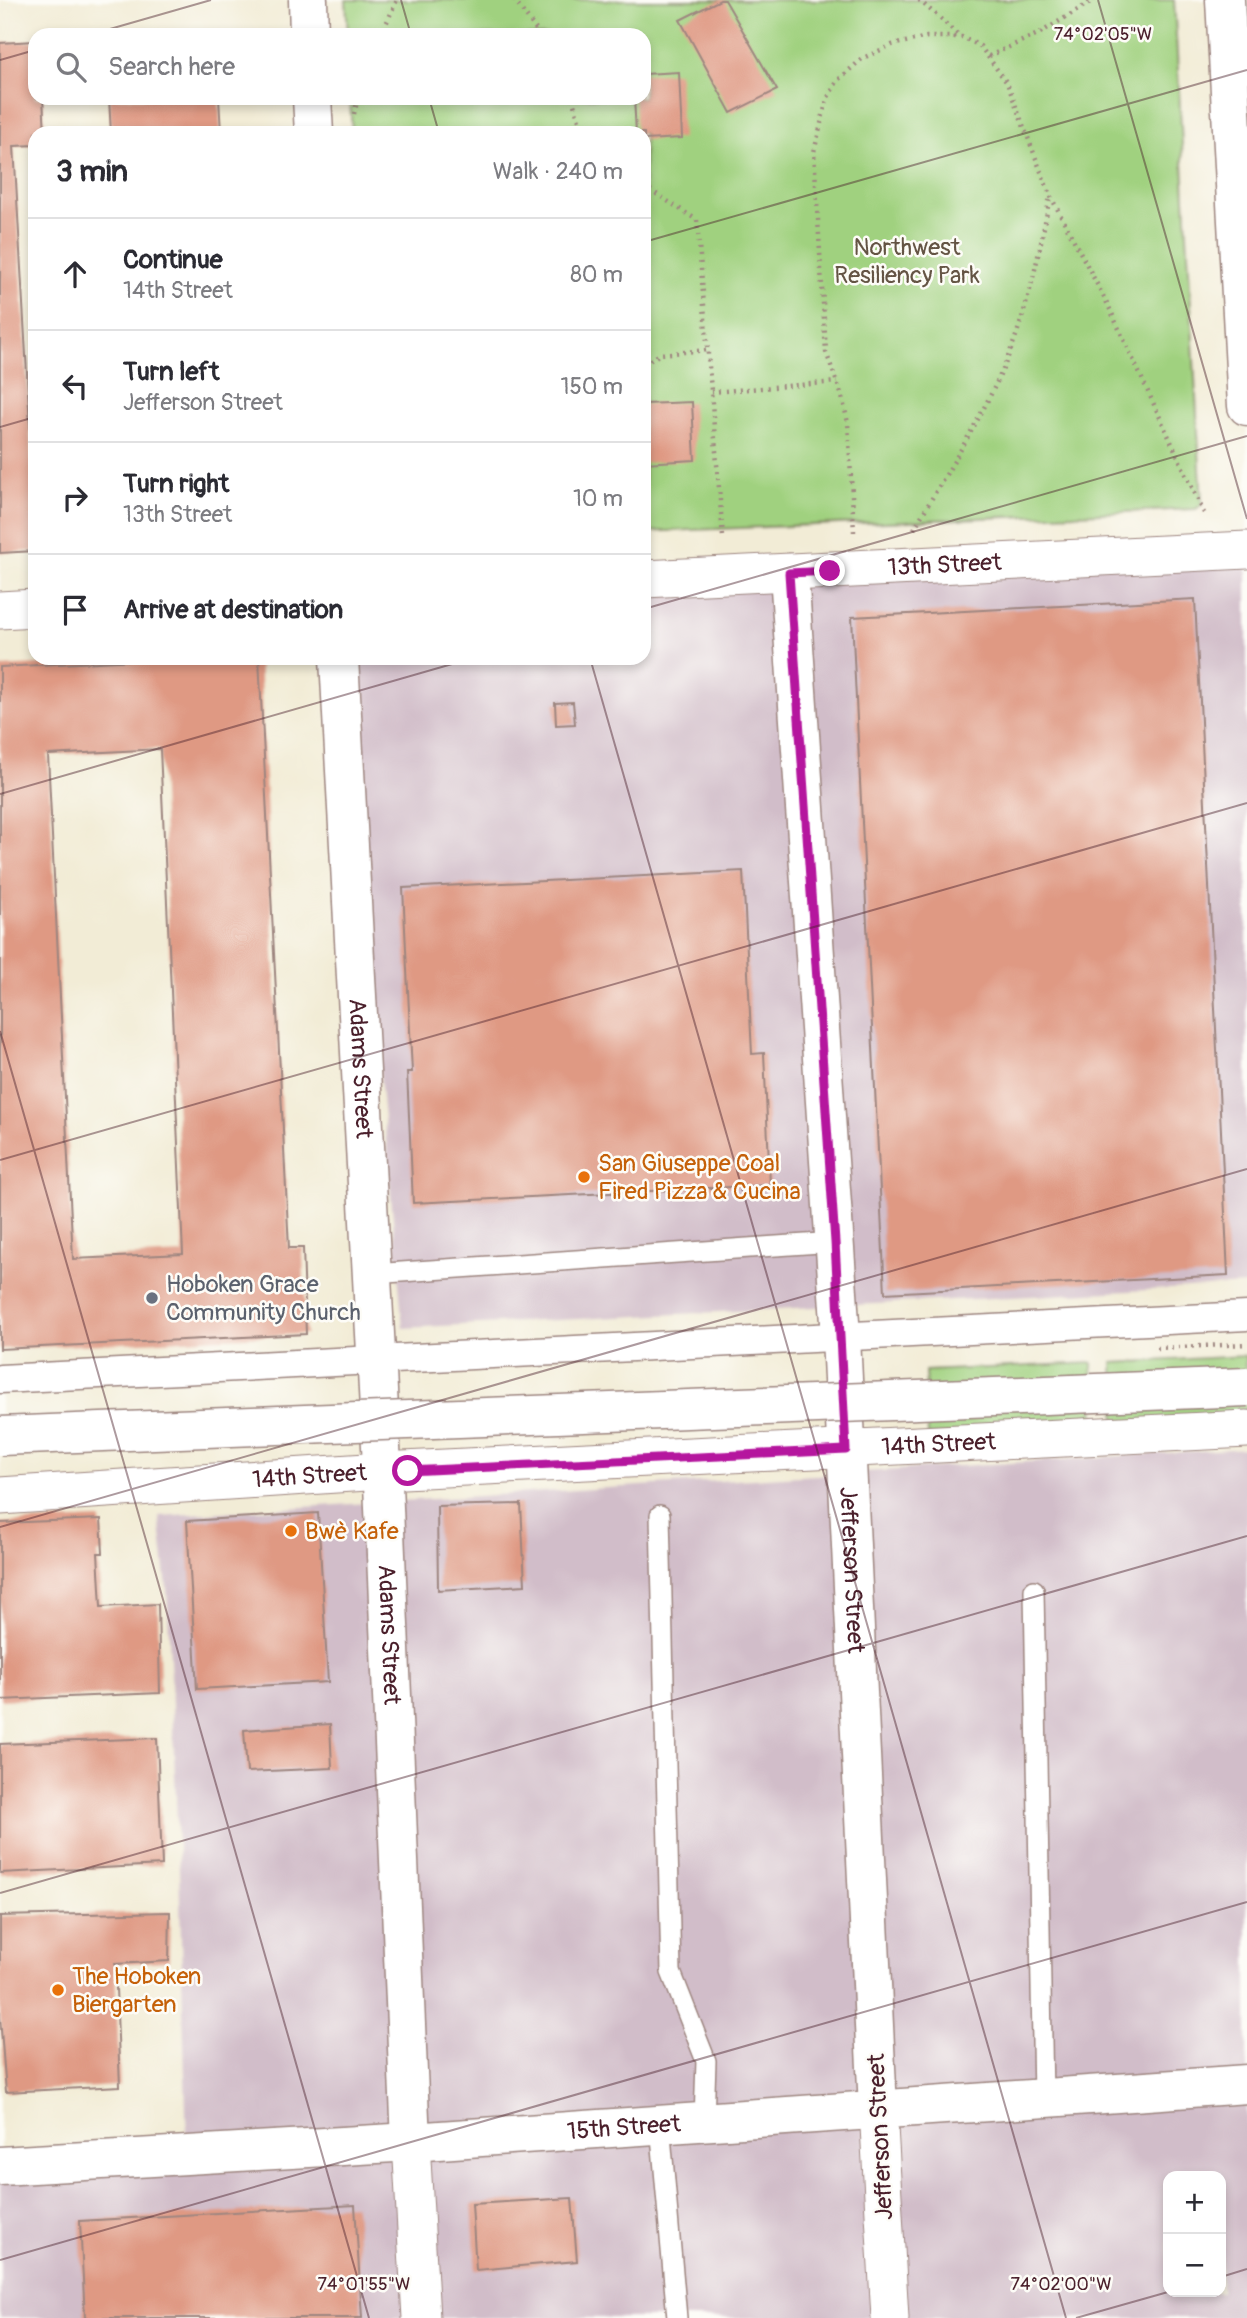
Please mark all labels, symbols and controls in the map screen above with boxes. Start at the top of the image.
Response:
text: 74°02'05"W [1054,23,1152,46]
search box [28,28,651,105]
icon: search [52,48,90,86]
text: Search here [108,51,235,83]
text: 3 min [56,153,128,190]
text: Walk · 240 m [493,157,623,186]
park label: Northwest Resiliency Park [834,233,980,290]
text: Continue [123,244,223,276]
icon: ahead [56,255,94,293]
text: 80 m [570,260,623,289]
text: 14th Street [123,276,233,305]
text: Turn left [123,356,219,388]
icon: left [56,367,94,405]
text: 150 m [560,372,623,401]
text: Jefferson Street [123,388,283,417]
text: Turn right [123,468,229,500]
icon: right [56,479,94,517]
text: 10 m [573,484,623,513]
text: 13th Street [123,500,232,529]
street label: 13th Street [887,548,1003,582]
route end [814,555,845,586]
icon: arrive [56,591,94,629]
text: Arrive at destination [123,594,343,626]
street label: Adams Street [342,997,379,1140]
place label: San Giuseppe Coal Fired Pizza & Cucina [598,1149,801,1206]
marker: San Giuseppe Coal Fired Pizza & Cucina [576,1169,592,1185]
place label: Hoboken Grace Community Church [166,1270,361,1327]
marker: Hoboken Grace Community Church [144,1290,160,1306]
street label: 14th Street [881,1427,997,1462]
route start [392,1455,423,1486]
street label: 14th Street [251,1458,368,1494]
street label: Jefferson Street [833,1486,870,1654]
place label: Bwè Kafe [305,1517,399,1546]
marker: Bwè Kafe [283,1523,299,1539]
street label: Adams Street [371,1564,406,1706]
place label: The Hoboken Biergarten [72,1962,201,2019]
marker: The Hoboken Biergarten [50,1982,66,1998]
street label: Jefferson Street [862,2053,899,2221]
street label: 15th Street [566,2109,682,2146]
map controls [1163,2171,1226,2297]
button: + [1163,2171,1226,2234]
button: − [1163,2234,1226,2297]
text: 74°01'55"W [318,2273,410,2296]
text: 74°02'00"W [1010,2273,1112,2296]

